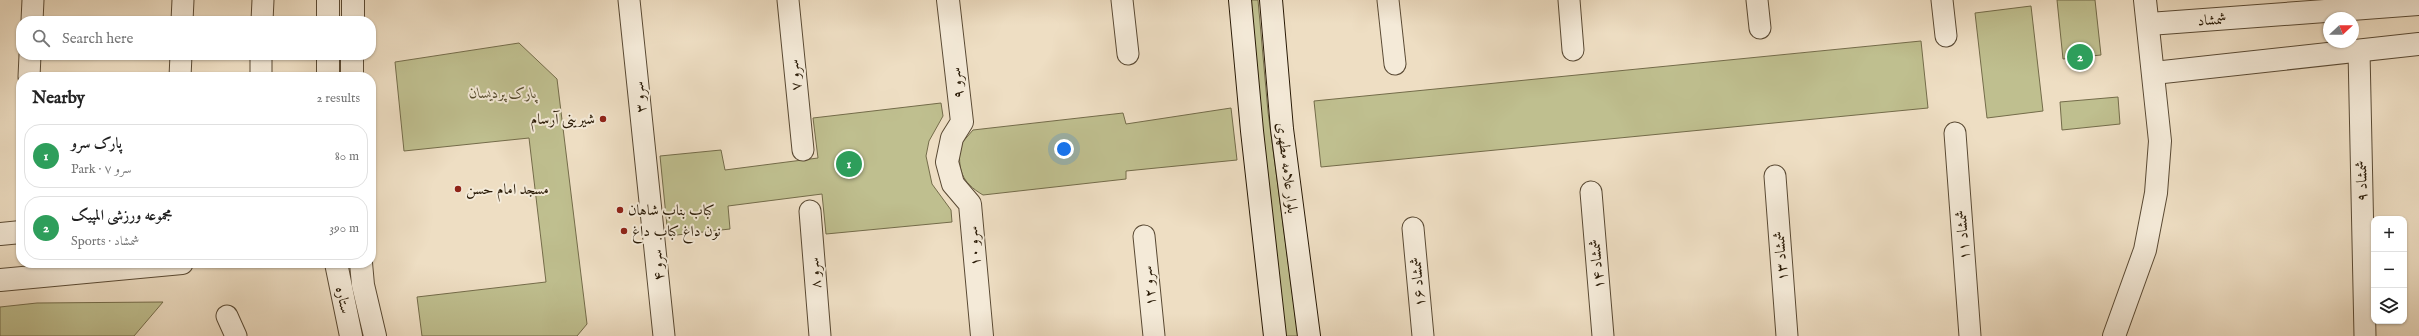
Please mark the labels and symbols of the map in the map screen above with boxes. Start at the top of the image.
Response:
street label: شمشاد [2197,10,2227,30]
north arrow [2323,12,2359,48]
pin: 2 [2067,42,2093,72]
street label: سرو ۷ [784,58,806,92]
street label: سرو ۹ [946,66,968,100]
street label: سرو ۳ [629,80,651,114]
park label: پارک پردیسان [469,84,538,104]
place label: شیرینی آرسام [530,110,595,132]
marker: شیرینی آرسام [598,114,608,124]
street label: بلوار علامه مطهری [1272,121,1302,215]
your location [1054,139,1074,159]
pin: 1 [836,149,862,179]
street label: شمشاد ۹ [2352,160,2372,202]
place label: مسجد امام حسن [466,180,549,202]
marker: مسجد امام حسن [453,184,463,194]
place label: کباب بناب شاهان [628,201,715,220]
marker: کباب بناب شاهان [615,205,625,215]
street label: شمشاد ۱۱ [1952,209,1974,261]
place label: نون داغ کباب داغ [632,222,721,244]
street label: سرو ۱۰ [963,225,985,267]
marker: نون داغ کباب داغ [619,226,629,236]
street label: شمشاد ۱۳ [1770,230,1792,282]
street label: شمشاد ۱۴ [1585,238,1609,290]
street label: سرو ۴ [647,248,669,282]
street label: سرو ۸ [804,256,826,290]
street label: شمشاد ۱۶ [1406,256,1430,308]
street label: سرو ۱۲ [1137,265,1161,307]
street label: ستاره [331,285,355,315]

